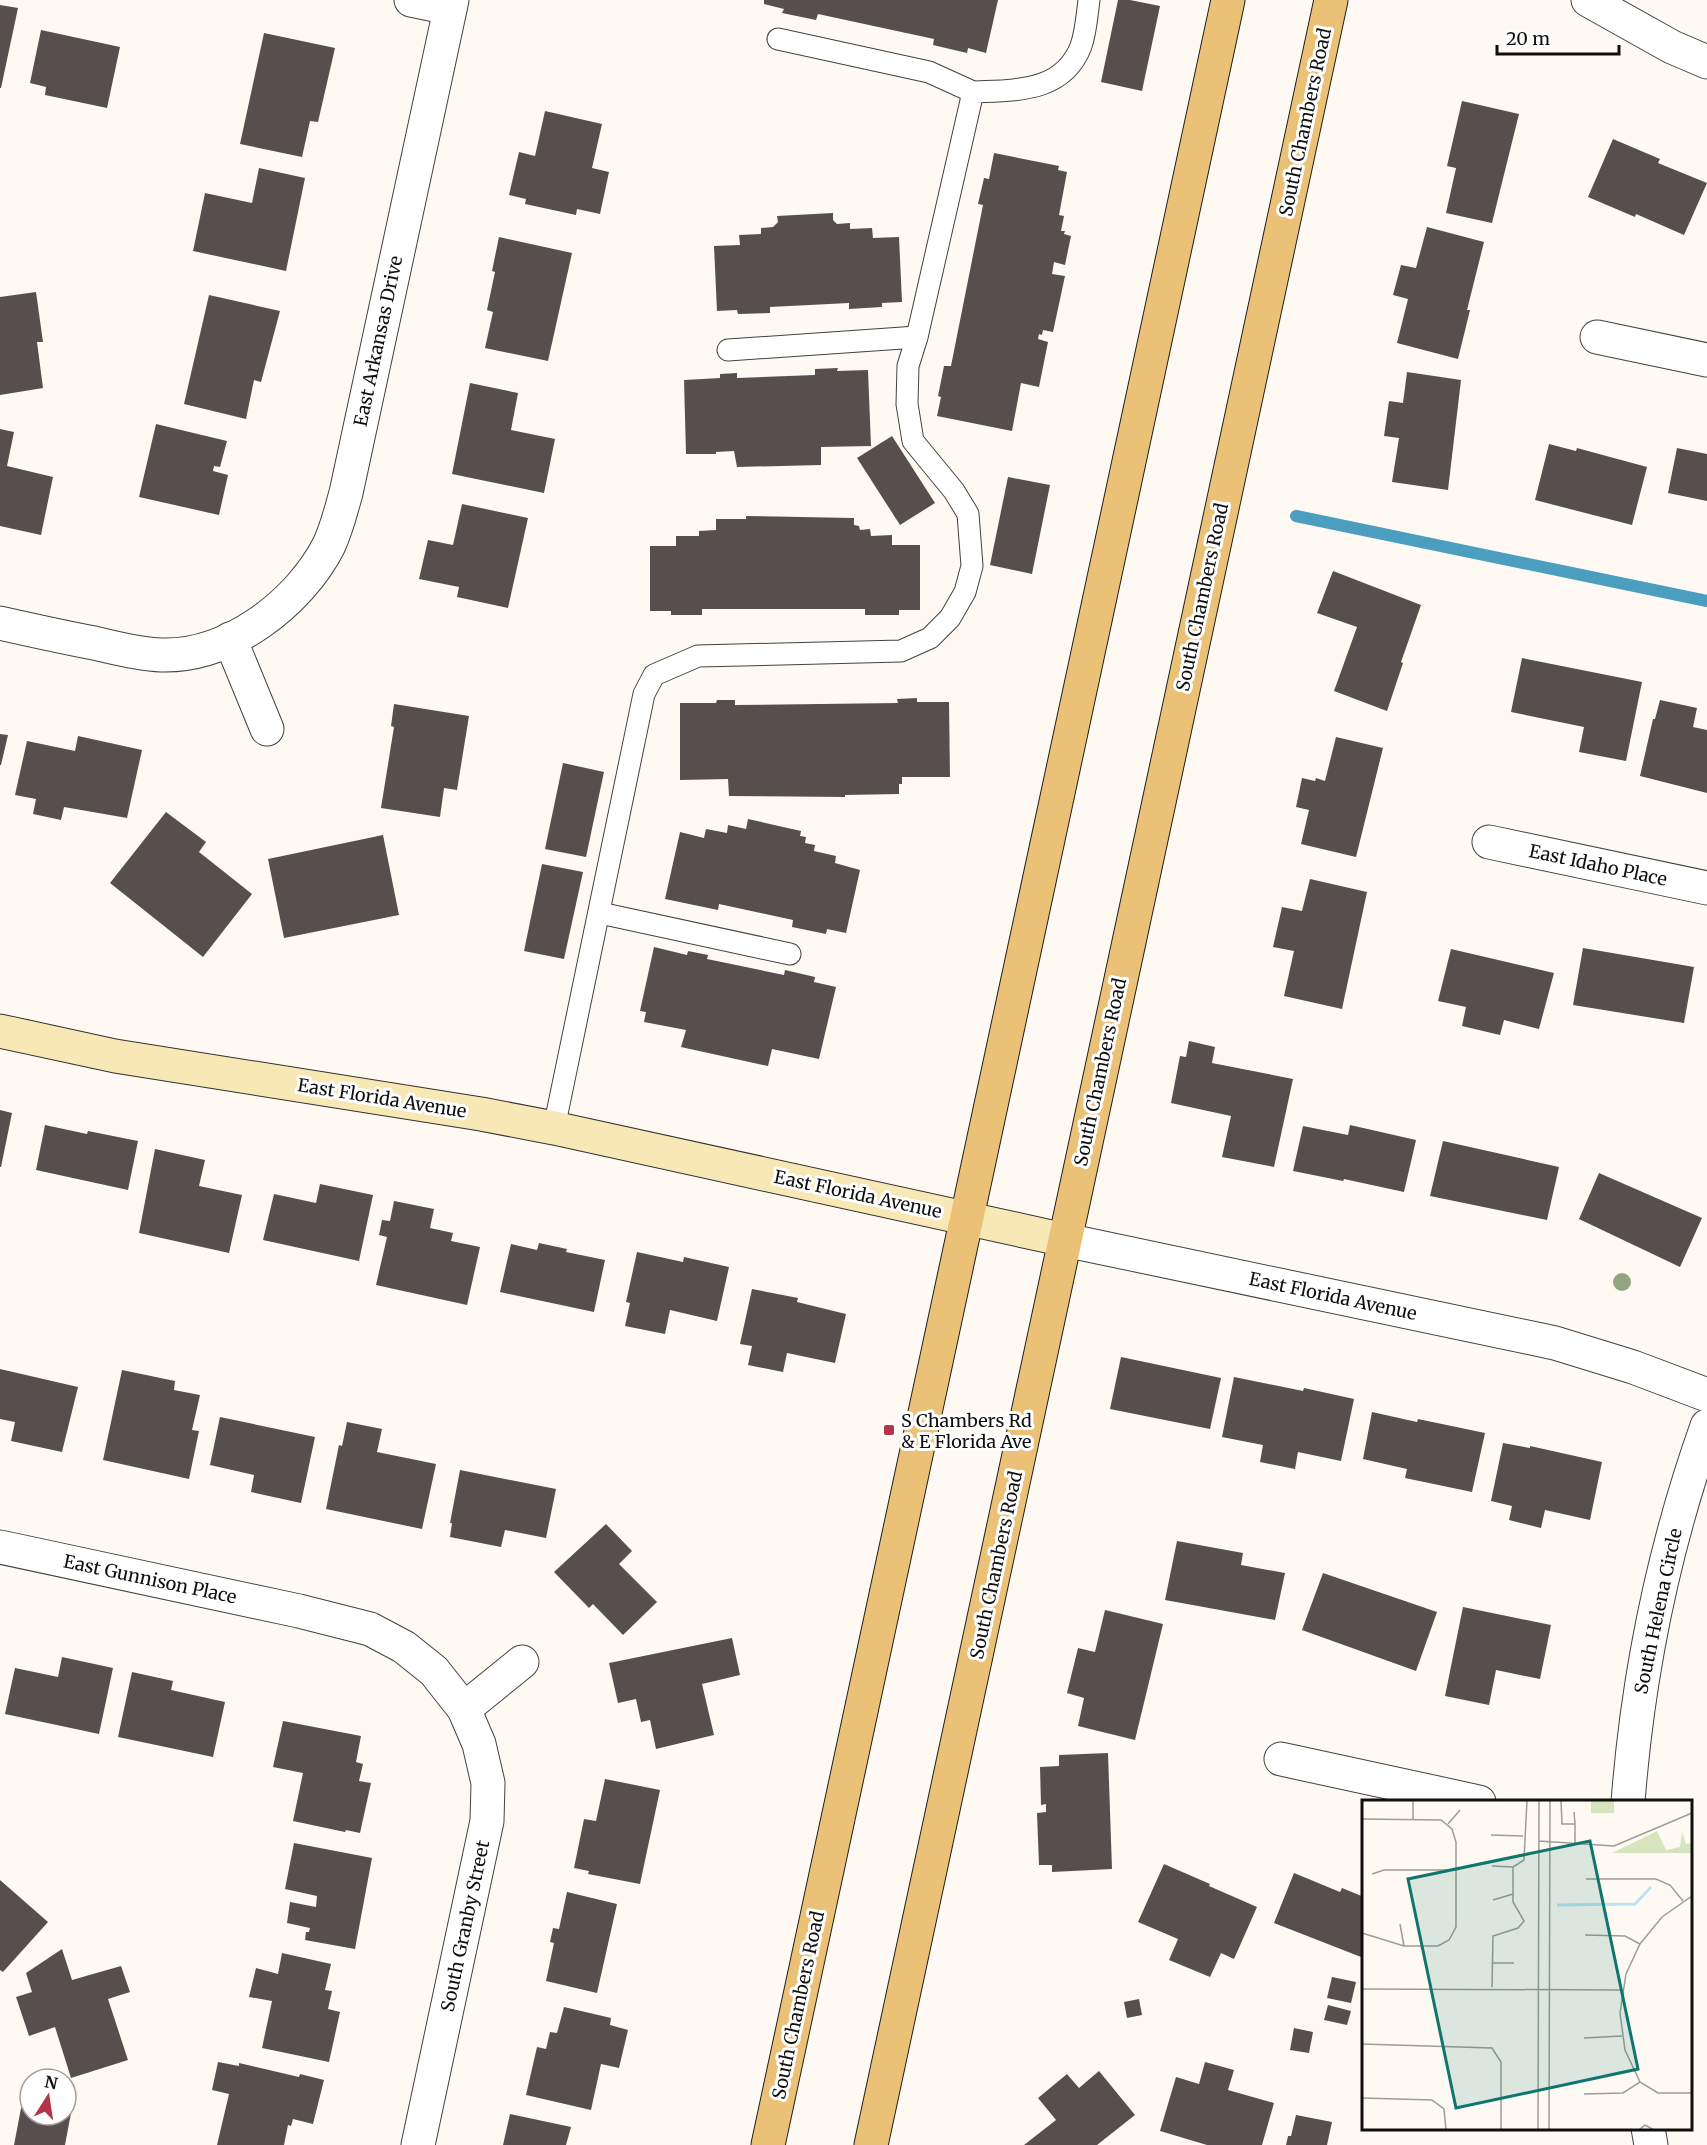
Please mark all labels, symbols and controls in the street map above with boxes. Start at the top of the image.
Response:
scale bar [1497,18,1618,56]
street label: South Chambers Road [1274,26,1336,218]
text: 20 m [1506,27,1550,50]
street label: East Arkansas Drive [349,254,407,428]
street label: South Chambers Road [1171,501,1233,693]
street label: East Idaho Place [1527,839,1669,891]
street label: South Chambers Road [1069,976,1131,1168]
street label: East Florida Avenue [296,1073,468,1123]
street label: East Florida Avenue [772,1165,944,1223]
street label: East Florida Avenue [1247,1267,1419,1325]
place label: S Chambers Rd & E Florida Ave [901,1409,1032,1453]
marker: S Chambers Rd & E Florida Ave [882,1423,896,1437]
street label: South Chambers Road [965,1469,1027,1661]
street label: South Helena Circle [1629,1526,1687,1696]
street label: East Gunnison Place [61,1549,239,1609]
inset map [1362,1800,1692,2130]
street label: South Granby Street [436,1838,494,2014]
street label: South Chambers Road [767,1909,829,2101]
north arrow [18,2067,78,2127]
text: N [43,2071,60,2093]

